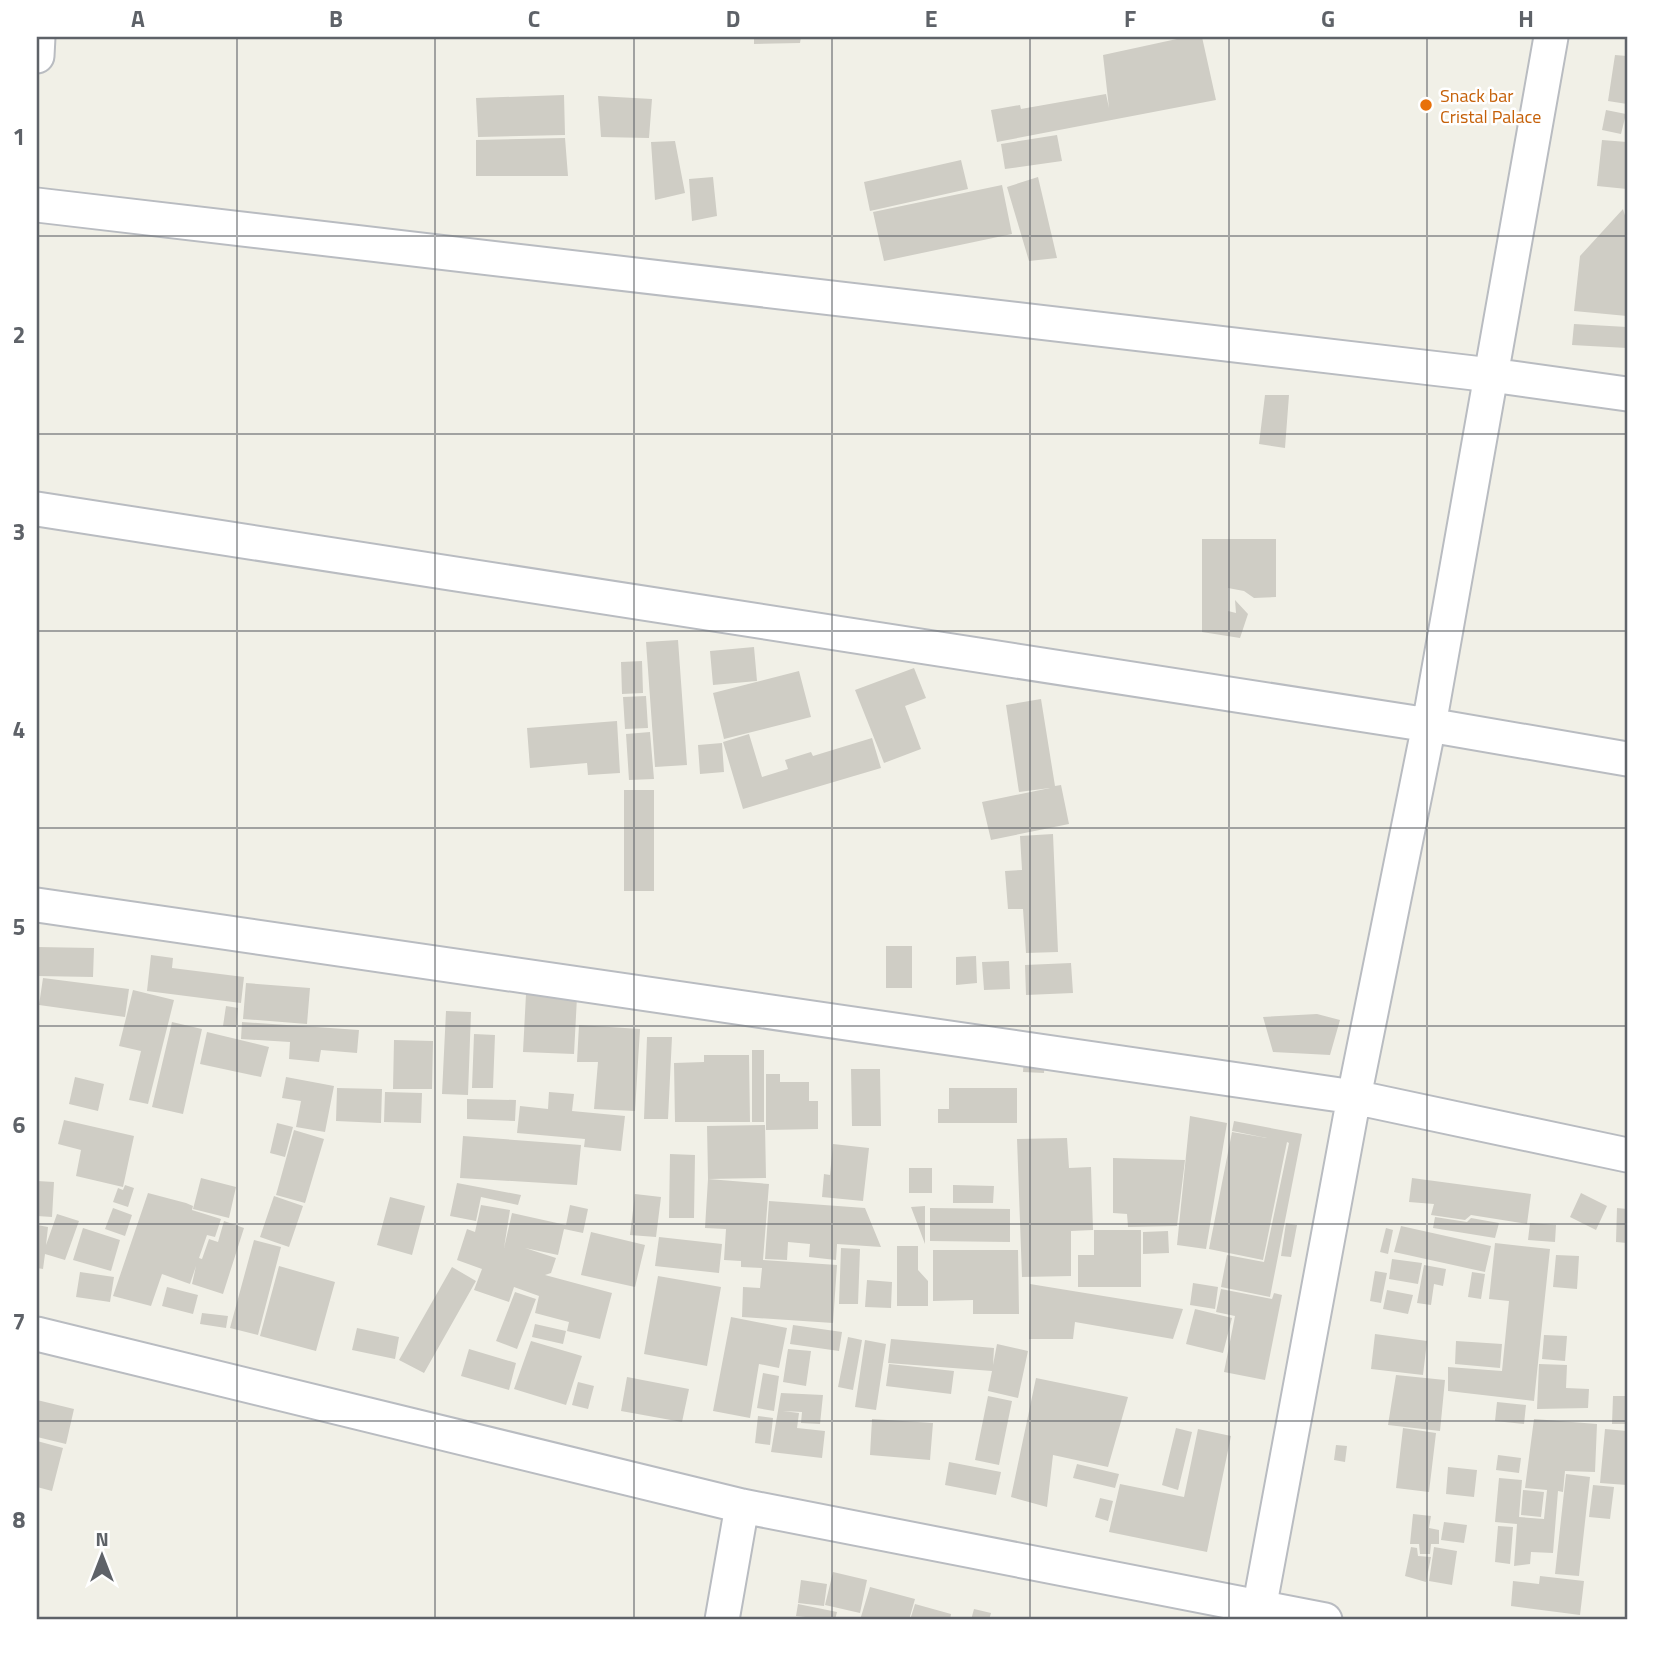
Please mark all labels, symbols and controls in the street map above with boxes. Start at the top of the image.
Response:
text: A [131,1,145,36]
text: B [329,1,343,36]
text: C [528,1,540,36]
text: D [726,1,740,36]
text: E [925,1,937,36]
text: F [1124,1,1136,36]
text: G [1321,1,1335,36]
text: H [1518,1,1534,36]
place label: Snack bar Cristal Palace [1440,82,1541,130]
marker: Snack bar Cristal Palace [1418,97,1434,113]
text: 1 [13,119,25,154]
text: 2 [13,317,25,352]
text: 3 [13,514,25,549]
text: 4 [13,712,25,747]
text: 5 [13,909,25,944]
text: 6 [13,1107,26,1142]
text: 7 [13,1304,25,1339]
text: 8 [13,1502,26,1537]
north arrow [66,1520,136,1590]
text: N [95,1524,109,1553]

